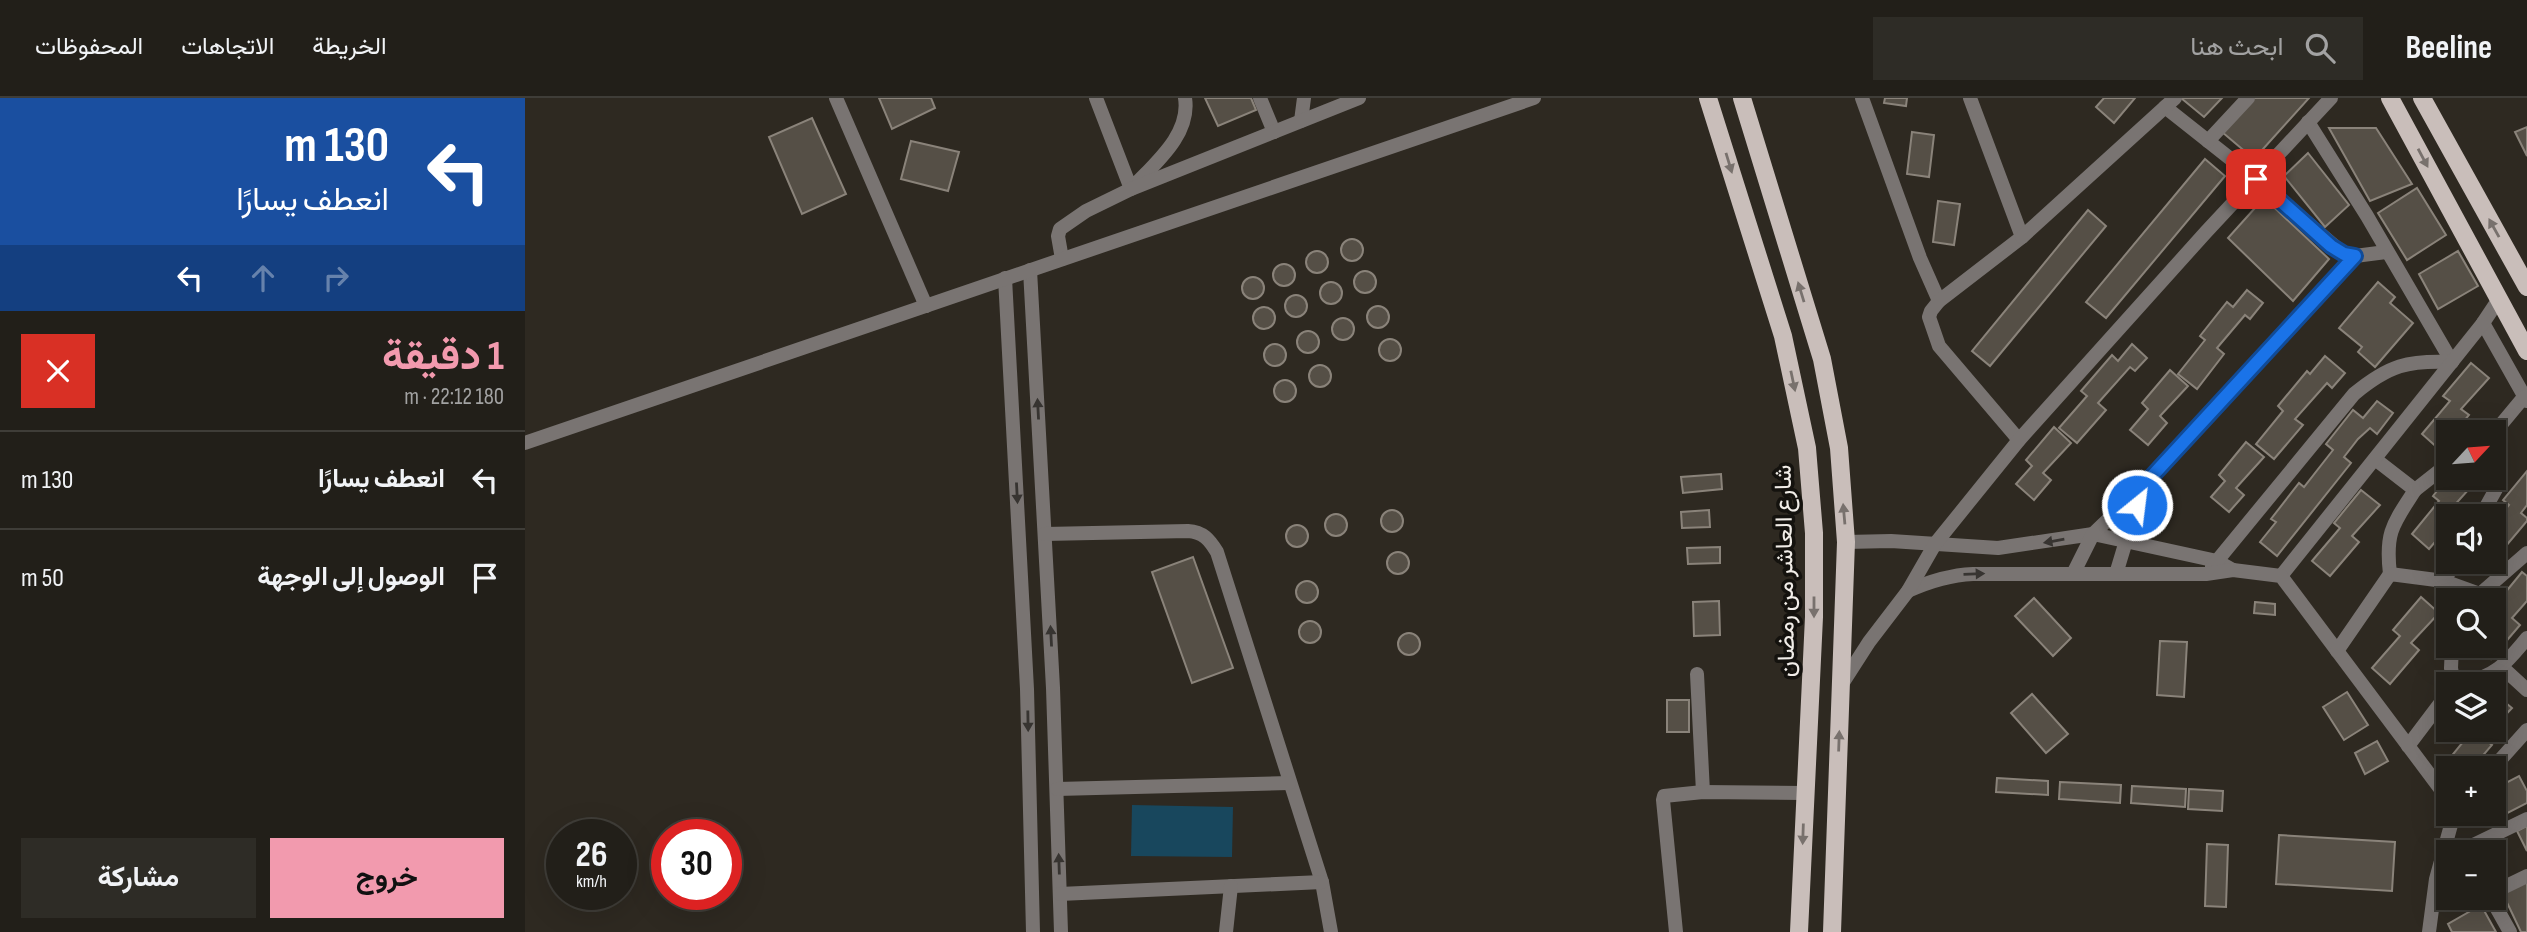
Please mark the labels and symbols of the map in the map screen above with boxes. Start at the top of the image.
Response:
one-way arrow [2417,148,2429,168]
pin [2226,149,2286,209]
one-way arrow [1724,153,1734,174]
one-way arrow [2488,218,2500,237]
one-way arrow [1796,281,1806,302]
one-way arrow [1787,370,1798,392]
one-way arrow [1032,398,1043,420]
north arrow [2436,420,2506,490]
street label: شارع العاشر من رمضان [1769,464,1802,678]
position arrow [2100,468,2174,542]
one-way arrow [1011,483,1022,505]
one-way arrow [1838,503,1849,525]
one-way arrow [2043,536,2065,547]
one-way arrow [1963,569,1985,580]
one-way arrow [1808,596,1820,618]
one-way arrow [1045,625,1056,647]
one-way arrow [1022,710,1033,732]
one-way arrow [1834,730,1845,752]
speed limit sign: 30 [651,819,742,910]
one-way arrow [1797,823,1808,845]
one-way arrow [1054,853,1065,875]

